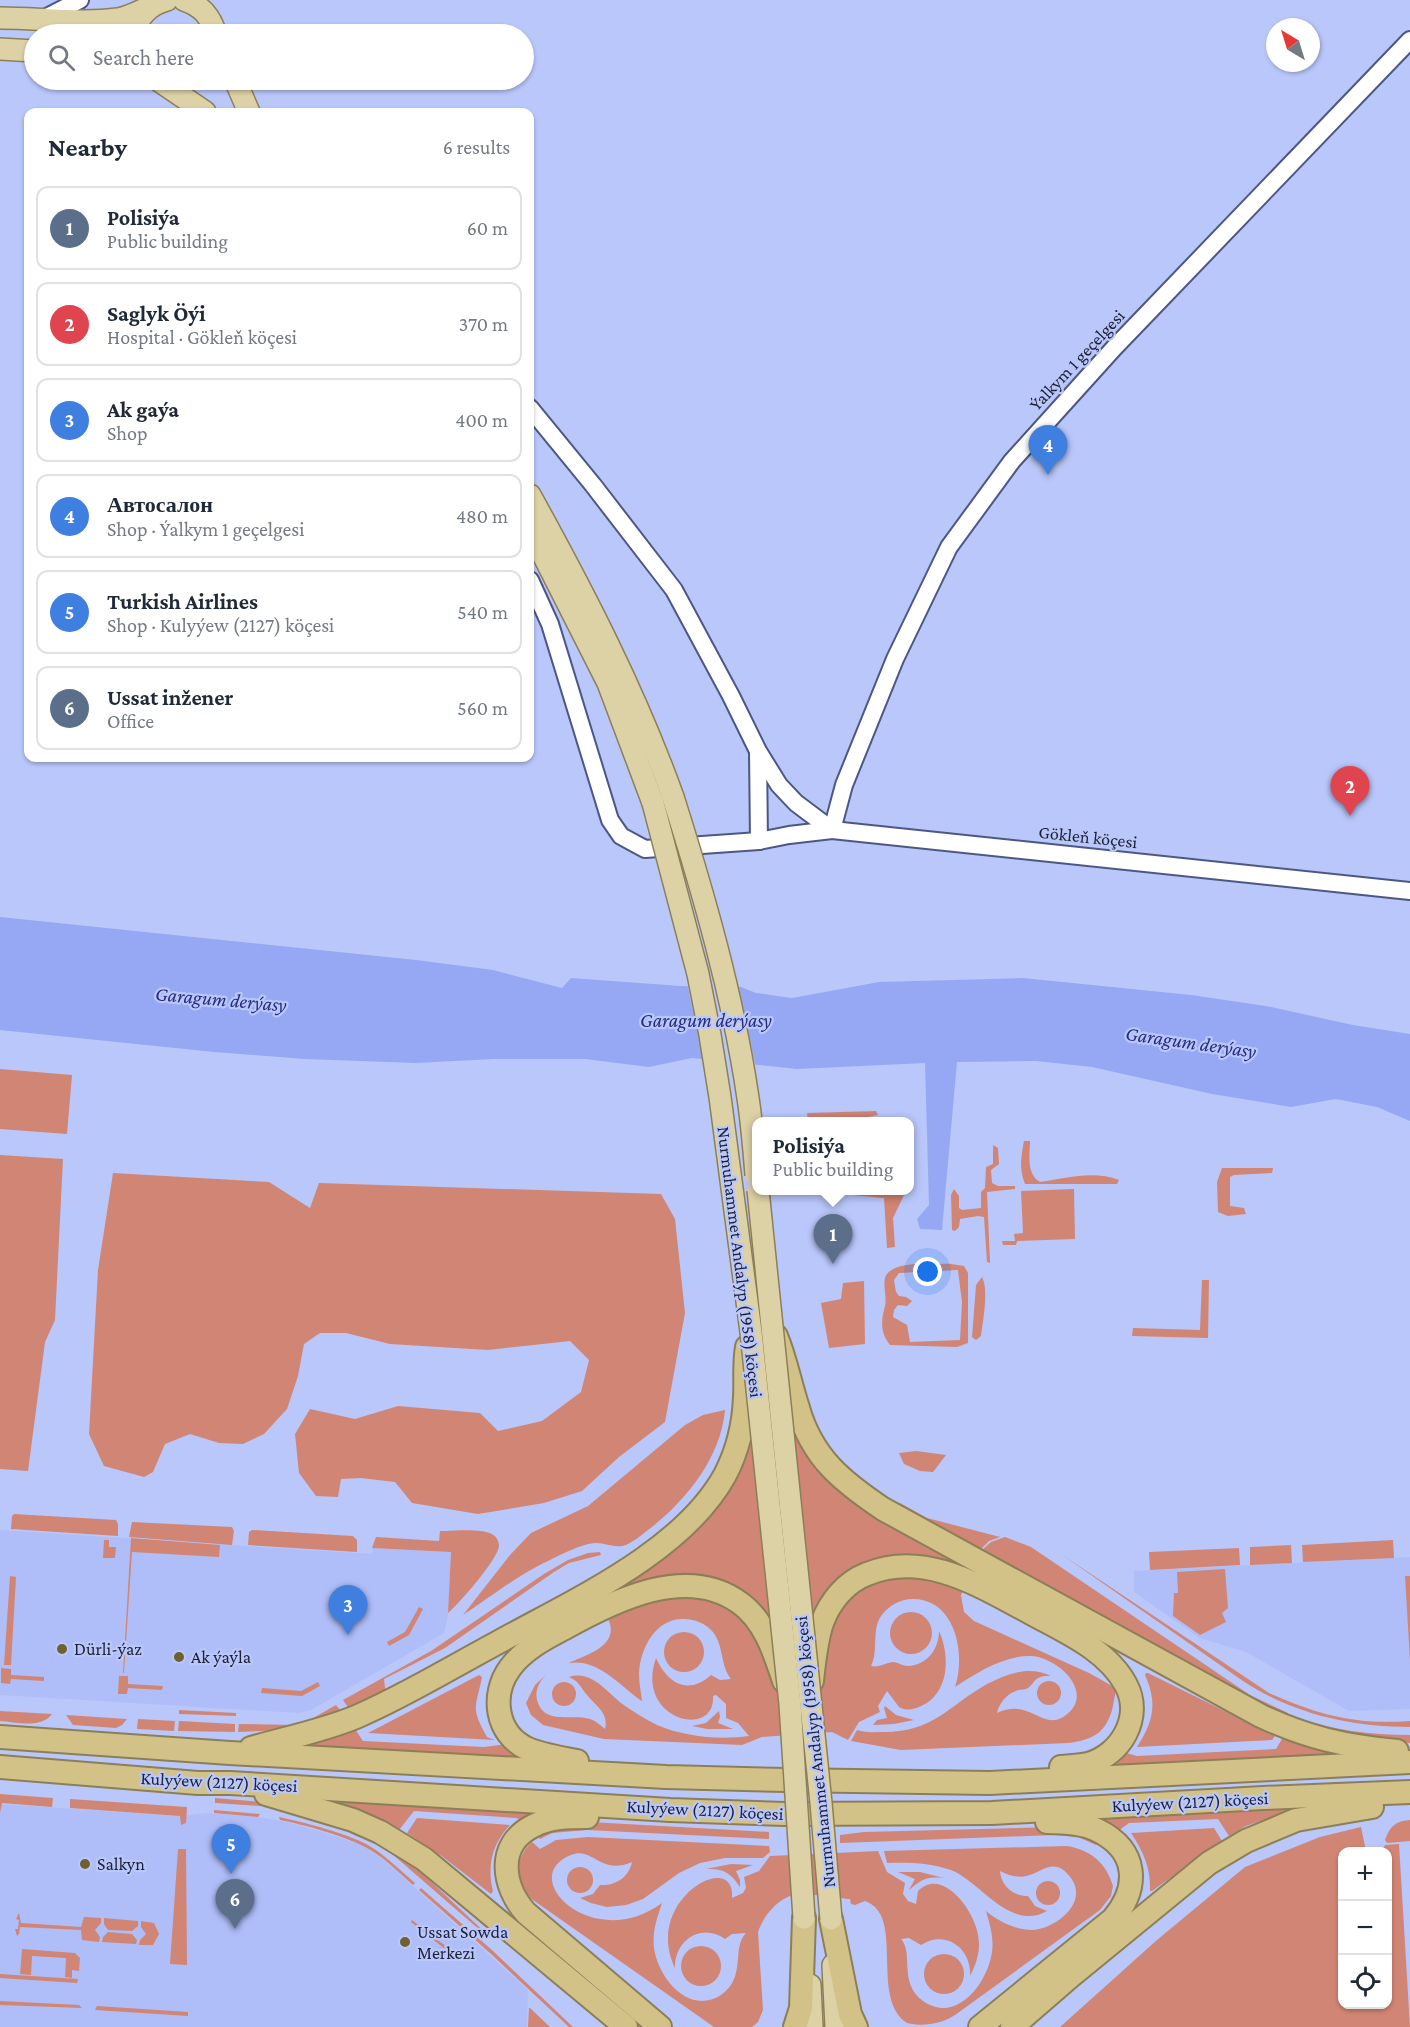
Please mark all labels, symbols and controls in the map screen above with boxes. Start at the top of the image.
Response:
north arrow [1266,18,1320,72]
search box [24,24,534,90]
icon: search [45,41,78,74]
text: Search here [93,45,194,70]
text: Nearby [48,133,127,162]
text: 6 results [443,136,510,158]
text: Polisiýa [107,205,180,230]
text: 1 [66,217,73,239]
text: 60 m [467,217,508,239]
text: Public building [107,230,228,252]
text: Saglyk Öýi [107,301,206,326]
street label: Ýalkym 1 geçelgesi [1025,305,1129,414]
text: 2 [64,313,75,335]
text: 370 m [459,313,508,335]
text: Hospital · Gökleň köçesi [107,326,297,348]
text: Ak gaýa [107,397,179,422]
text: 3 [65,409,74,431]
text: 400 m [455,409,508,431]
text: Shop [107,422,148,444]
pin: 4 [1028,426,1068,475]
text: Автосалон [107,492,213,517]
text: 4 [64,505,75,527]
text: 480 m [456,505,508,527]
text: Shop · Ýalkym 1 geçelgesi [107,518,304,540]
text: Turkish Airlines [107,589,258,614]
text: 5 [65,601,74,623]
text: 540 m [457,601,508,623]
text: Shop · Kulyýew (2127) köçesi [107,614,334,636]
text: Ussat inžener [107,685,233,710]
text: 6 [64,697,75,719]
text: 560 m [457,697,508,719]
text: Office [107,710,154,732]
pin: 2 [1330,766,1370,816]
street label: Gökleň köçesi [1038,822,1139,852]
water label: Garagum derýasy [154,982,288,1017]
water label: Garagum derýasy [640,1009,772,1032]
water label: Garagum derýasy [1124,1022,1258,1063]
popup [752,1117,914,1195]
street label: Nurmuhammet Andalyp (1958) köçesi [712,1125,767,1399]
text: Polisiýa [773,1133,845,1158]
text: Public building [773,1158,894,1180]
pin: 1 [814,1214,852,1264]
your location [913,1257,942,1286]
pin: 3 [328,1586,368,1635]
street label: Nurmuhammet Andalyp (1958) köçesi [791,1615,840,1889]
place label: Dürli-ýaz [74,1639,142,1659]
marker: Dürli-ýaz [55,1642,69,1656]
place label: Ak ýaýla [191,1647,251,1667]
marker: Ak ýaýla [172,1650,186,1664]
street label: Kulyýew (2127) köçesi [140,1768,298,1797]
street label: Kulyýew (2127) köçesi [1111,1788,1269,1817]
street label: Kulyýew (2127) köçesi [626,1796,784,1825]
pin: 5 [212,1824,250,1874]
map controls [1338,1847,1392,2009]
button: + [1338,1847,1392,1901]
place label: Salkyn [97,1854,145,1874]
marker: Salkyn [78,1857,92,1871]
pin: 6 [216,1880,254,1929]
button: − [1338,1901,1392,1955]
place label: Ussat Sowda Merkezi [417,1922,508,1963]
marker: Ussat Sowda Merkezi [398,1935,412,1949]
button: locate [1338,1955,1392,2009]

